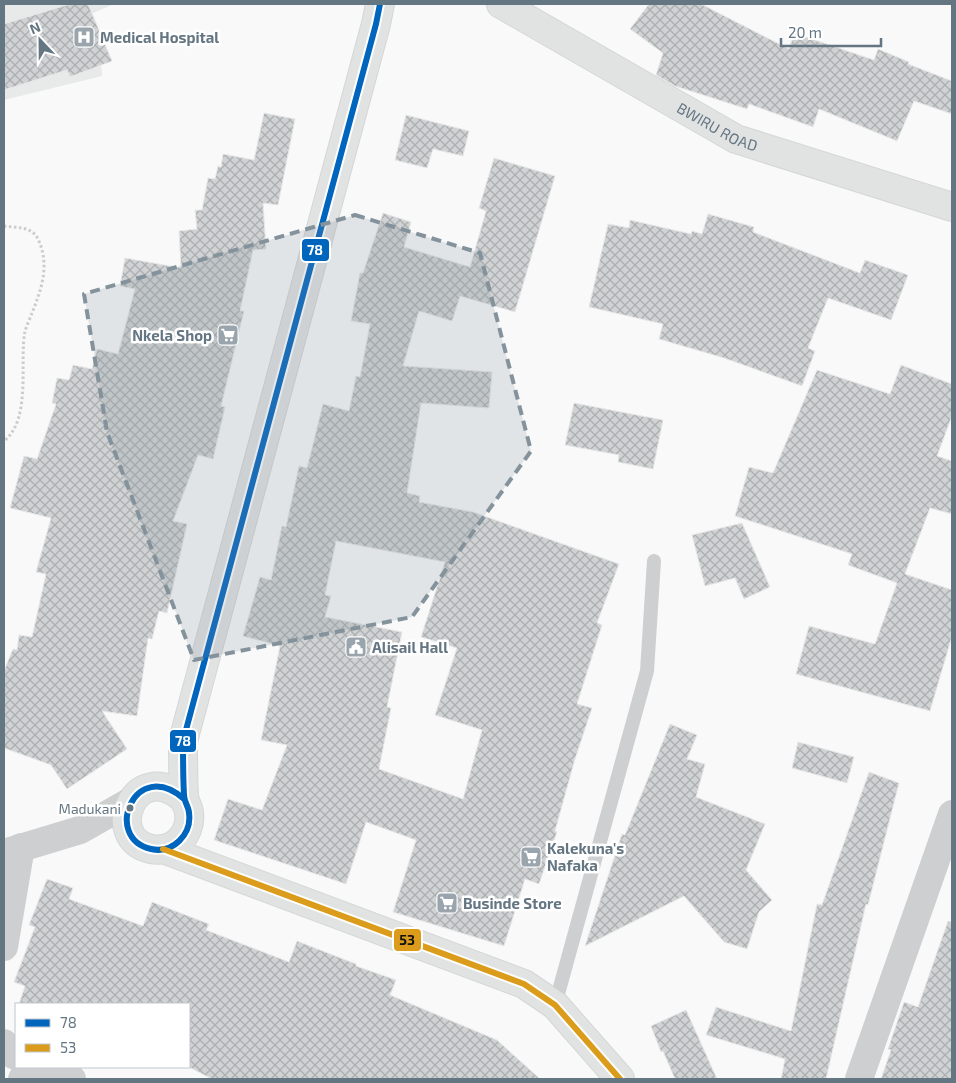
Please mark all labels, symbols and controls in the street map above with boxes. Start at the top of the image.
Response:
north arrow [15,15,65,65]
scale bar [781,15,881,47]
text: N [27,18,43,37]
text: 20 m [788,23,822,41]
hospital icon: Medical Hospital [72,25,96,49]
place label: Medical Hospital [100,28,219,46]
street label: BWIRU ROAD [674,98,760,154]
line badge: 78 [301,238,330,262]
text: 78 [307,241,323,258]
supermarket icon: Nkela Shop [216,323,240,347]
place label: Nkela Shop [132,326,212,344]
public building icon: Alisail Hall [344,635,368,659]
place label: Alisail Hall [372,638,448,656]
line badge: 78 [169,729,197,753]
text: 78 [175,732,191,749]
place label: Madukani [59,800,121,817]
marker: Madukani [125,803,135,813]
place label: Kalekuna's Nafaka [547,839,624,874]
supermarket icon: Kalekuna's Nafaka [519,845,543,869]
supermarket icon: Businde Store [435,891,459,915]
place label: Businde Store [463,894,562,912]
line badge: 53 [393,928,422,952]
text: 53 [399,931,415,948]
legend [15,1003,190,1068]
text: 78 [60,1013,77,1031]
text: 53 [60,1038,76,1056]

